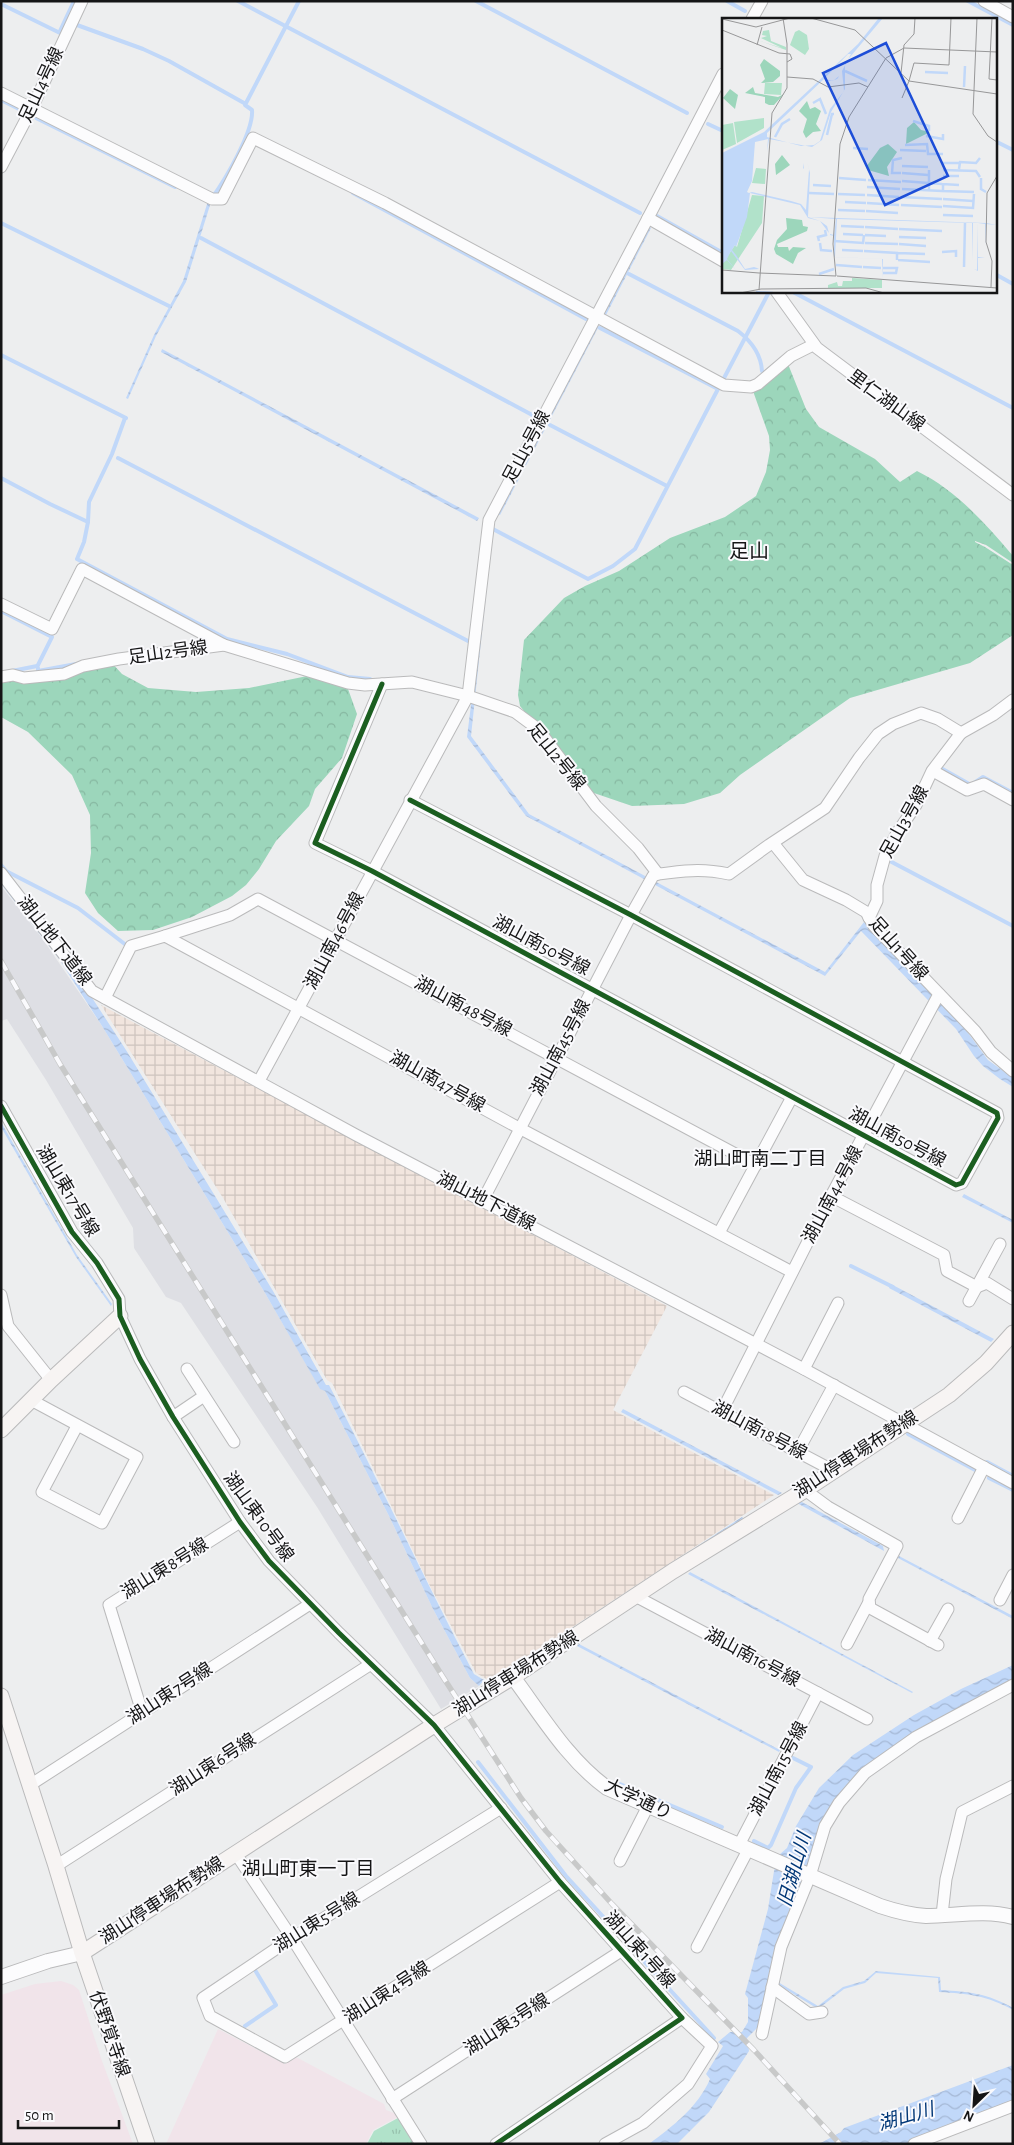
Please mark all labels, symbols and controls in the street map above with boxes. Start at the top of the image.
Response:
inset map [722,18,996,292]
street label: 足山4号線 [15,44,67,125]
street label: 里仁湖山線 [844,366,929,435]
street label: 足山5号線 [499,407,554,486]
district label: 足山 [729,541,769,562]
street label: 足山2号線 [127,637,209,667]
street label: 足山2号線 [524,719,590,794]
street label: 足山3号線 [876,782,932,861]
street label: 湖山南46号線 [300,889,368,993]
street label: 湖山地下道線 [14,892,96,989]
street label: 湖山南50号線 [490,911,593,979]
street label: 足山1号線 [865,913,932,984]
street label: 湖山南48号線 [411,972,515,1040]
street label: 湖山南45号線 [526,996,594,1099]
street label: 湖山南47号線 [386,1047,489,1116]
street label: 湖山南50号線 [846,1103,949,1171]
street label: 湖山東17号線 [33,1141,103,1240]
street label: 湖山南44号線 [798,1142,866,1247]
district label: 湖山町南二丁目 [693,1149,827,1169]
street label: 湖山地下道線 [434,1168,539,1235]
street label: 湖山南18号線 [709,1397,810,1464]
street label: 湖山停車場布勢線 [790,1407,921,1502]
street label: 湖山東10号線 [220,1468,298,1565]
street label: 湖山東8号線 [117,1534,212,1603]
street label: 湖山南16号線 [702,1624,803,1691]
street label: 湖山停車場布勢線 [449,1627,582,1720]
street label: 湖山東7号線 [123,1658,216,1728]
street label: 湖山南15号線 [745,1718,811,1819]
street label: 湖山東6号線 [166,1729,259,1799]
street label: 大学通り [602,1775,675,1823]
water label: 旧湖山川 [774,1829,815,1909]
street label: 湖山停車場布勢線 [96,1853,227,1948]
district label: 湖山町東一丁目 [241,1859,375,1879]
street label: 湖山東5号線 [270,1888,363,1956]
street label: 湖山東1号線 [600,1907,679,1992]
street label: 湖山東4号線 [340,1957,433,2027]
street label: 伏野覚寺線 [86,1988,134,2079]
street label: 湖山東3号線 [460,1989,553,2059]
north arrow [949,2080,999,2130]
scale bar [18,2098,119,2130]
water label: 湖山川 [876,2099,938,2134]
text: N [962,2107,976,2124]
text: 50 m [25,2108,54,2123]

